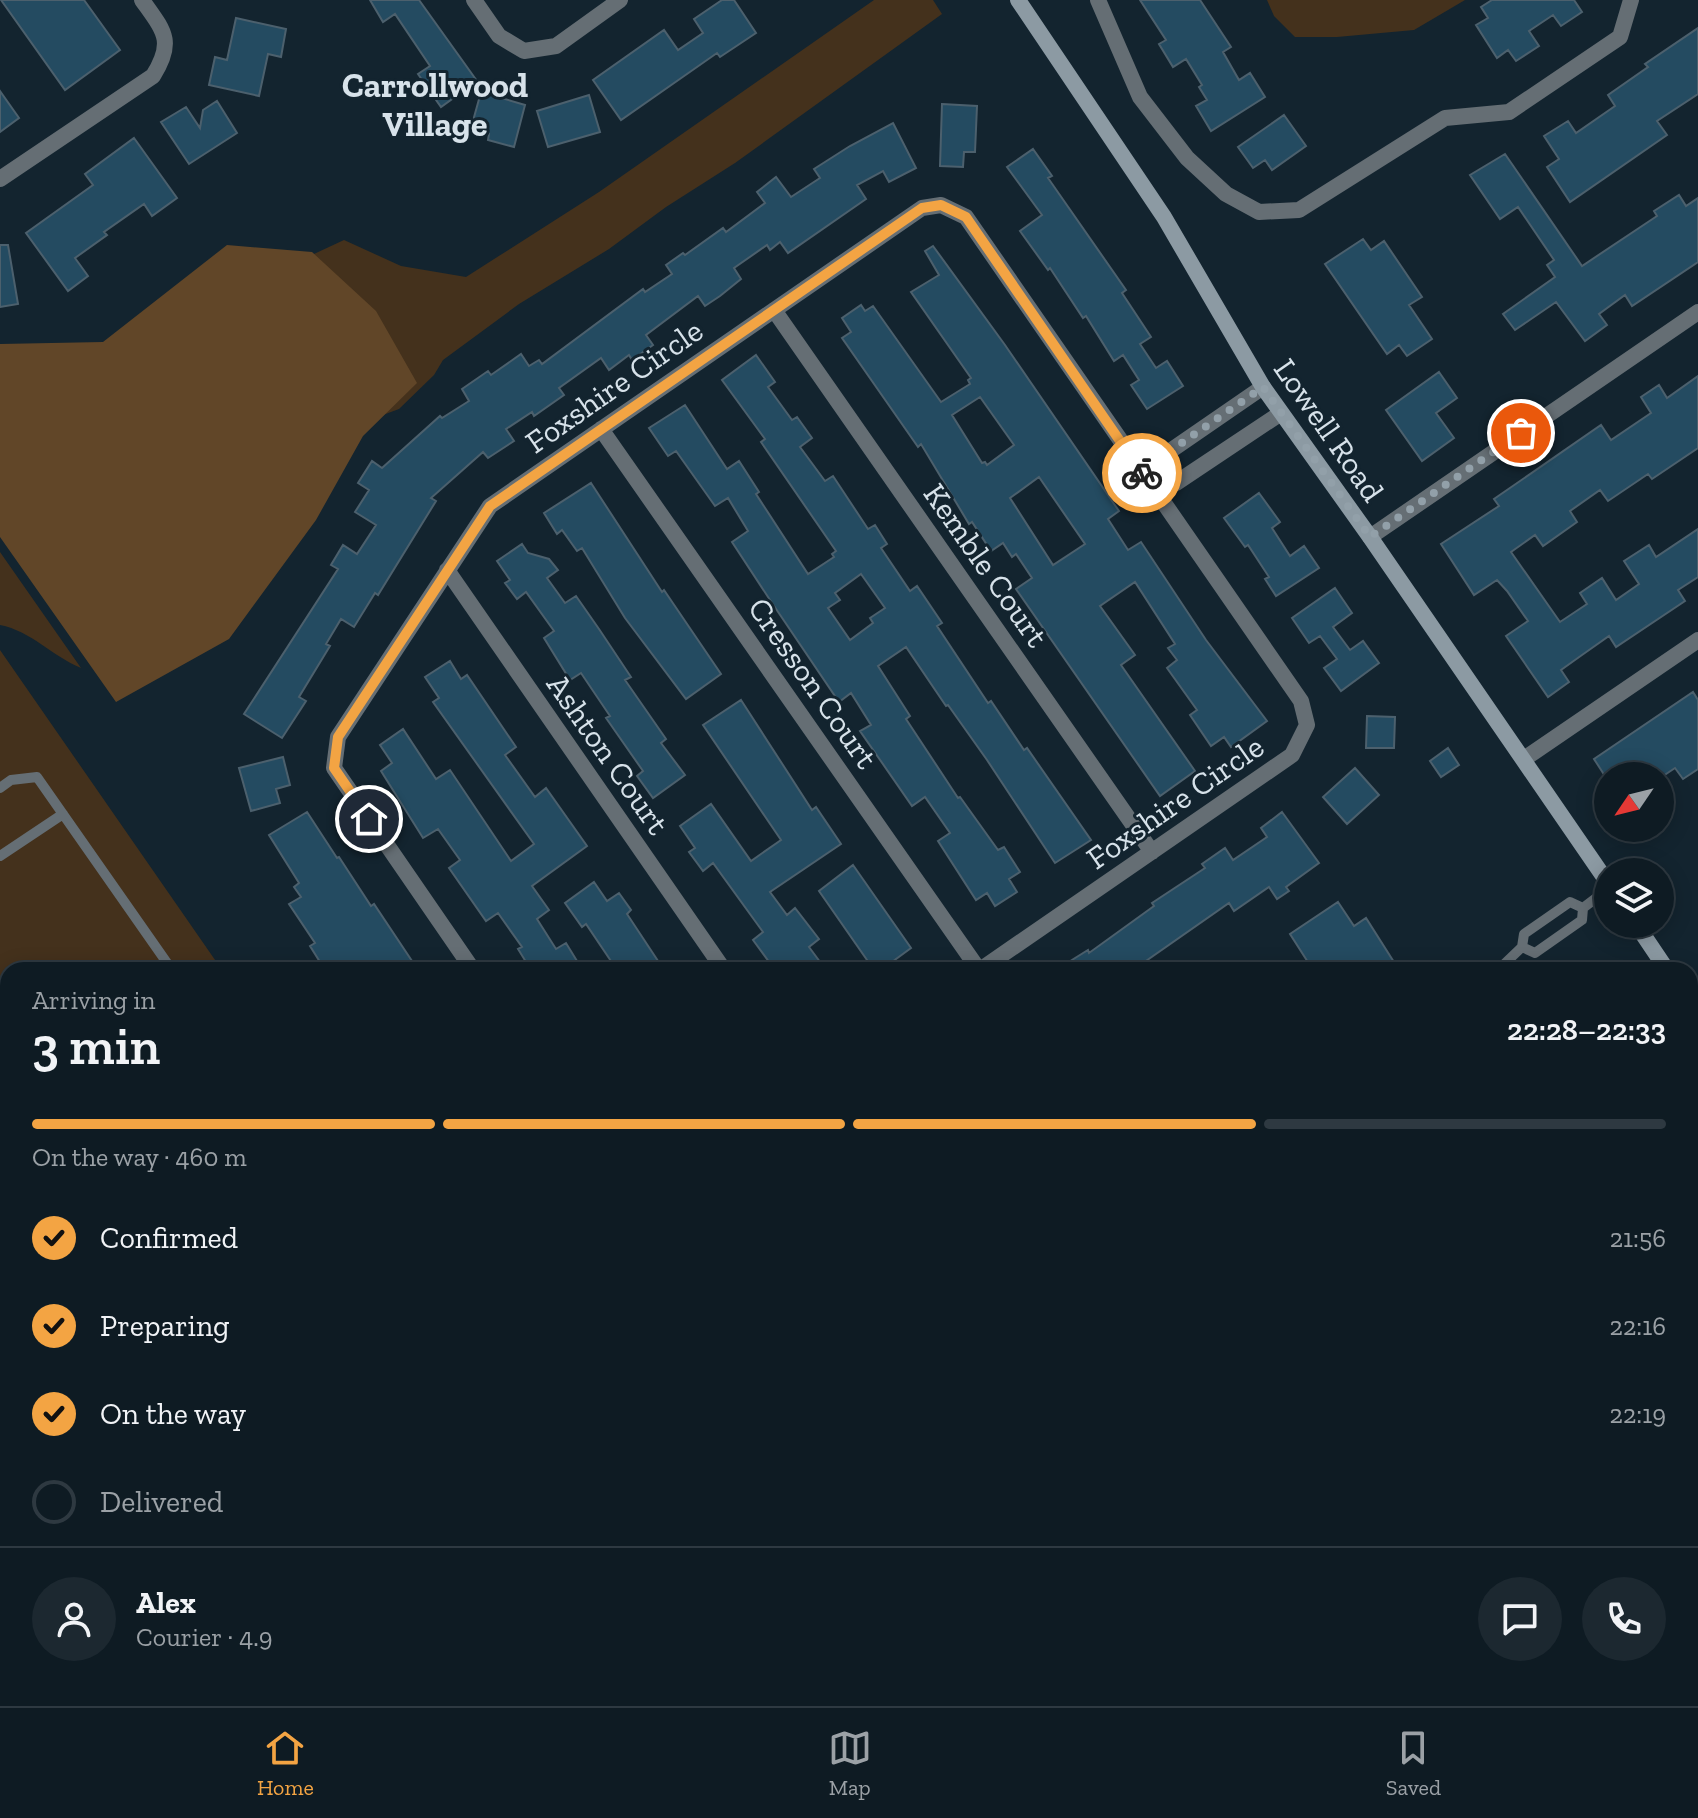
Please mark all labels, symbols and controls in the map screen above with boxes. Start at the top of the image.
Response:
district label: Carrollwood Village [342,65,528,145]
street label: Foxshire Circle [518,311,710,461]
street label: Lowell Road [1266,351,1392,509]
pin [1487,399,1555,467]
icon: bag [1499,411,1543,455]
courier [1102,433,1182,513]
icon: bike [1120,451,1164,495]
street label: Kemble Court [916,476,1056,654]
street label: Cresson Court [740,590,886,776]
street label: Ashton Court [539,667,677,842]
street label: Foxshire Circle [1079,727,1271,877]
north arrow [1594,762,1674,842]
map controls [1594,762,1674,938]
pin [335,785,403,853]
icon: home [347,797,391,841]
button: layers [1594,858,1674,938]
text: Arriving in [32,984,155,1016]
text: 22:28–22:33 [1507,1012,1666,1048]
text: 3 min [32,1015,160,1077]
text: On the way · 460 m [32,1141,247,1173]
icon: check [32,1216,76,1260]
text: Confirmed [100,1220,238,1256]
text: 21:56 [1610,1222,1666,1254]
icon: check [32,1304,76,1348]
text: Preparing [100,1308,230,1344]
text: 22:16 [1610,1310,1666,1342]
icon: check [32,1392,76,1436]
text: On the way [100,1396,246,1432]
text: 22:19 [1610,1398,1666,1430]
text: Delivered [100,1484,223,1520]
button: person [32,1577,116,1661]
button: chat [1478,1577,1562,1661]
button: phone [1582,1577,1666,1661]
text: Alex [136,1585,196,1621]
text: Courier · 4.9 [136,1621,272,1653]
tab: Home [257,1726,314,1801]
tab: Map [828,1726,872,1801]
tab: Saved [1386,1726,1441,1801]

